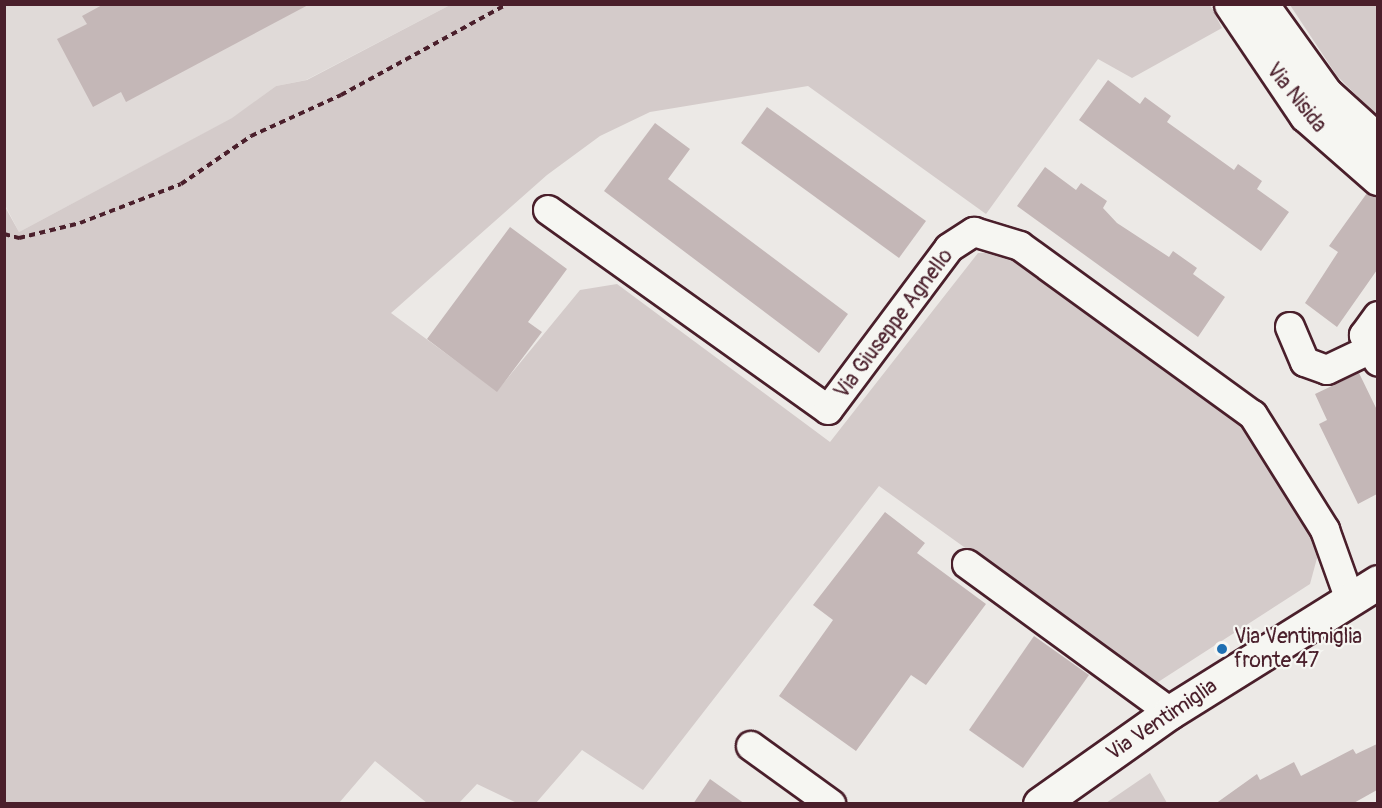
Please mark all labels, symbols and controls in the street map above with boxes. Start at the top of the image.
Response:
street label: Via Nisida [1260,58,1332,138]
street label: Via Giuseppe Agnello [829,244,959,404]
place label: Via Ventimiglia fronte 47 [1234,624,1362,674]
marker: Via Ventimiglia fronte 47 [1215,642,1229,656]
street label: Via Ventimiglia [1102,674,1222,766]

